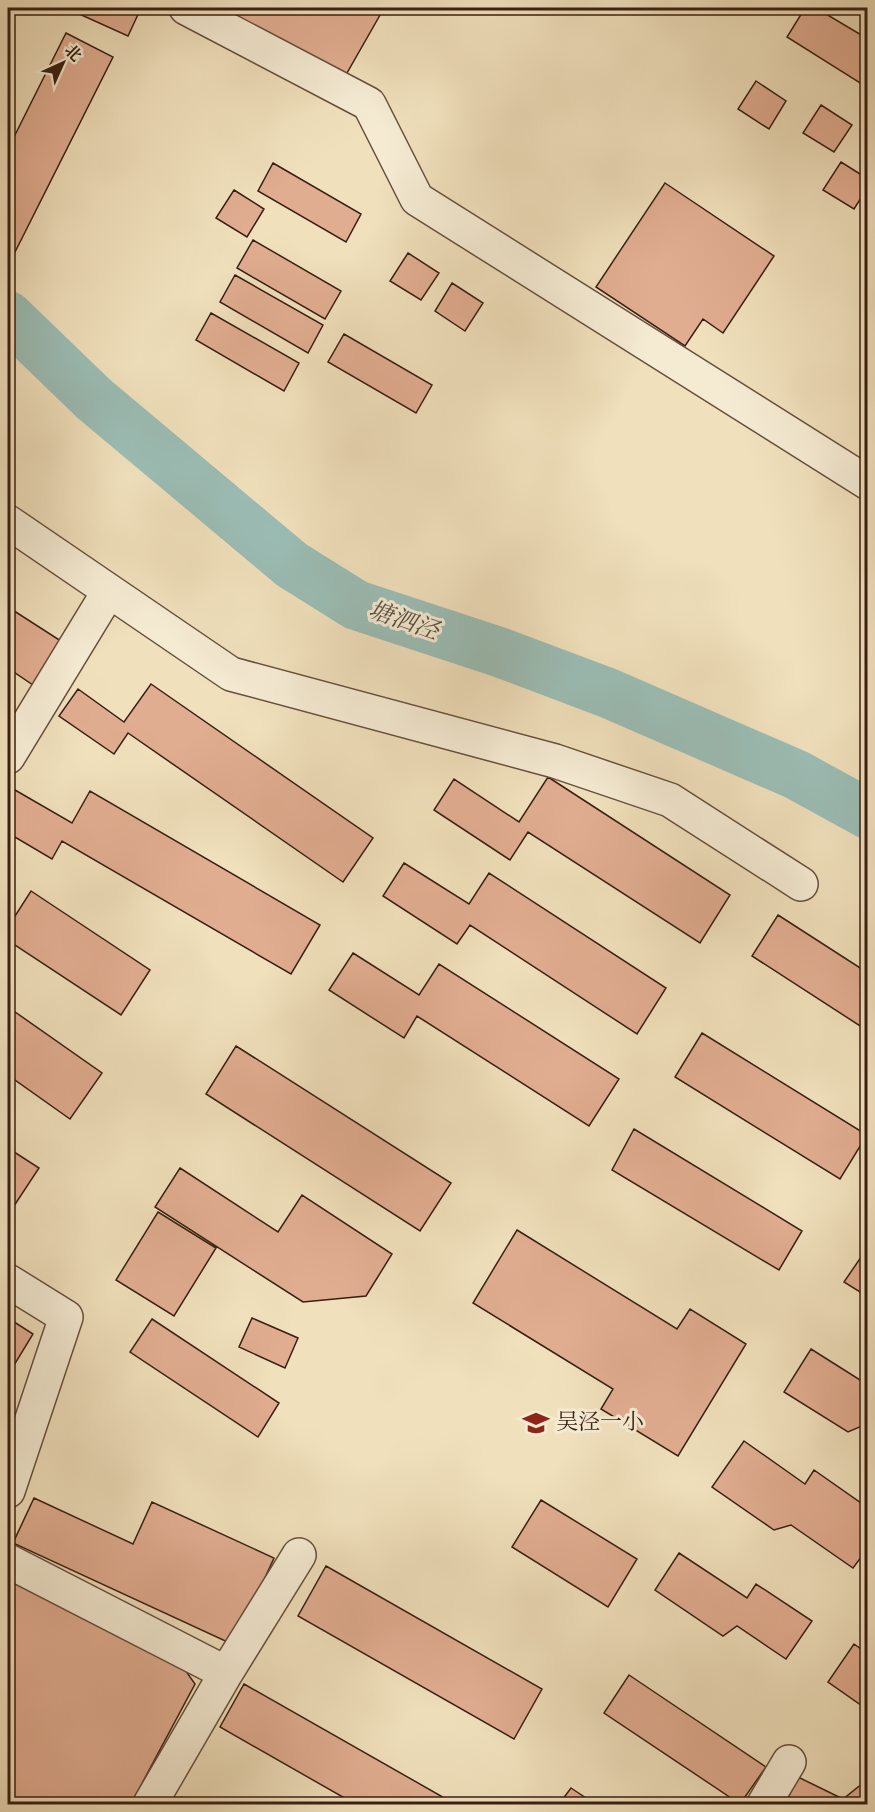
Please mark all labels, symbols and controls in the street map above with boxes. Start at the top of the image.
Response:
north arrow [33,33,93,93]
text: 北 [59,40,86,67]
water label: 塘泗泾 [363,594,444,650]
school or university icon: 吴泾一小 [521,1408,551,1438]
place label: 吴泾一小 [556,1408,644,1439]

